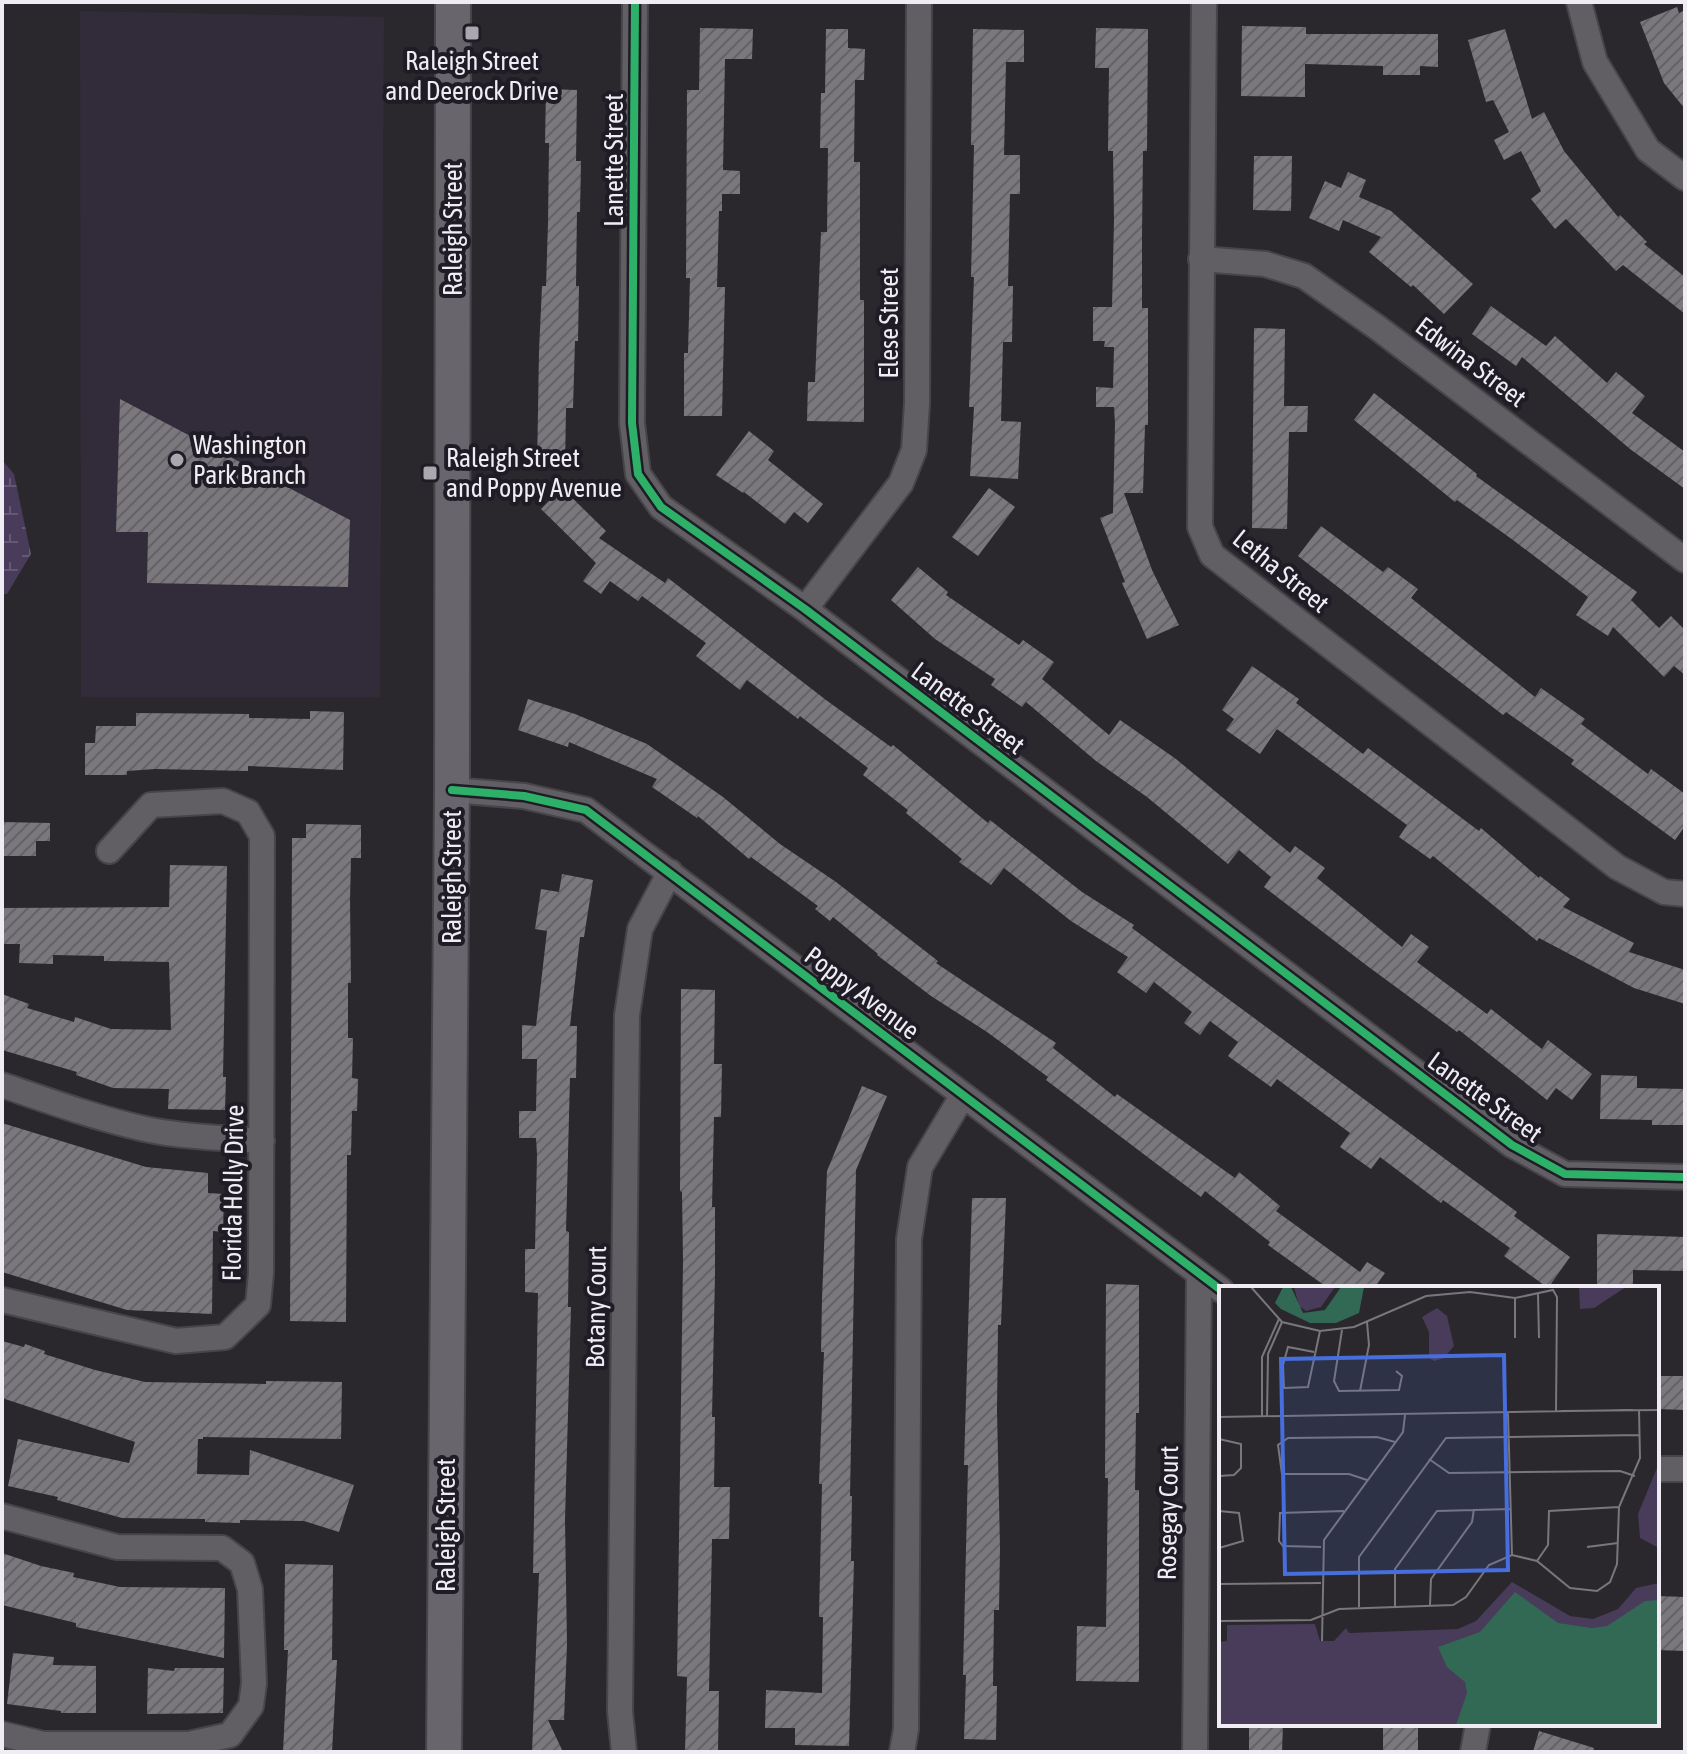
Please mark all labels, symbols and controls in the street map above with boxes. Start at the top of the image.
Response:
marker: Raleigh Street and Deerock Drive [463,24,481,42]
place label: Raleigh Street and Deerock Drive [385,46,559,106]
street label: Lanette Street [599,93,629,227]
street label: Raleigh Street [438,162,468,296]
street label: Elese Street [874,267,904,379]
street label: Edwina Street [1410,311,1532,413]
place label: Washington Park Branch [193,430,307,490]
place label: Raleigh Street and Poppy Avenue [446,443,622,503]
marker: Washington Park Branch [168,451,186,469]
marker: Raleigh Street and Poppy Avenue [421,464,439,482]
street label: Letha Street [1227,523,1335,619]
street label: Lanette Street [906,656,1030,760]
street label: Raleigh Street [437,810,467,944]
street label: Poppy Avenue [799,940,925,1046]
street label: Lanette Street [1422,1046,1548,1148]
street label: Florida Holly Drive [216,1104,250,1282]
street label: Botany Court [580,1246,612,1368]
inset map [1219,1286,1659,1726]
street label: Rosegay Court [1152,1445,1184,1581]
street label: Raleigh Street [431,1458,461,1592]

